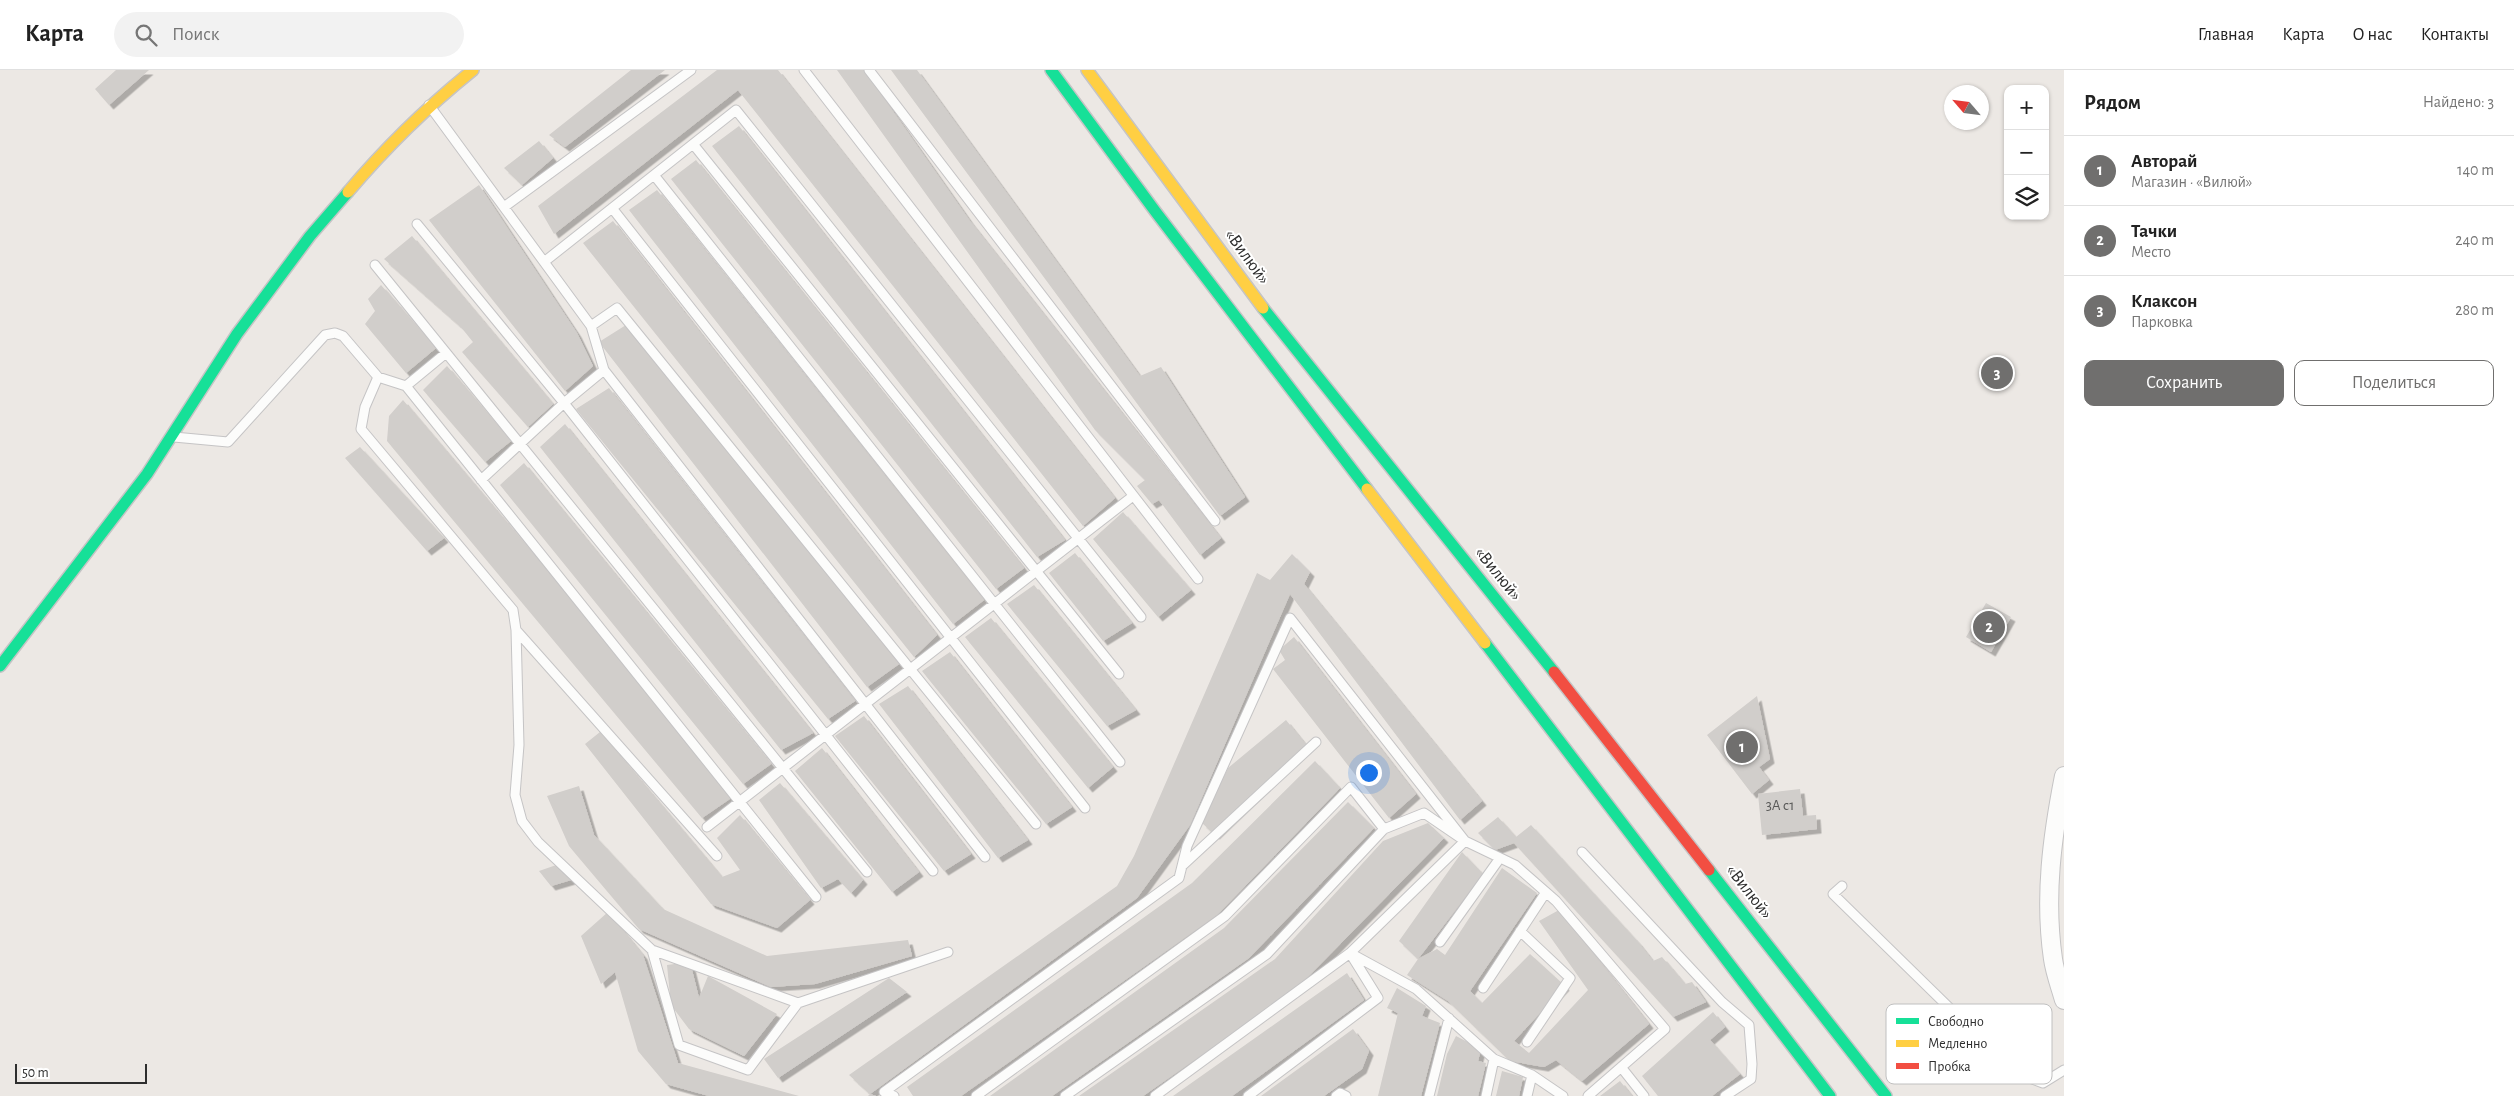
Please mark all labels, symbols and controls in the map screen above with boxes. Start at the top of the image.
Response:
search box [114,12,464,57]
icon: search [132,21,160,49]
text: Карта [25,22,84,46]
text: Поиск [172,25,219,44]
text: Главная [2198,26,2254,44]
text: Карта [2282,26,2324,44]
text: О нас [2352,26,2393,44]
text: Контакты [2421,26,2489,44]
north arrow [1944,85,1989,130]
map controls [2004,85,2049,220]
button: + [2004,85,2049,130]
text: Рядом [2084,92,2141,113]
text: Найдено: 3 [2423,94,2494,110]
button: − [2004,130,2049,175]
text: Авторай [2131,152,2198,171]
text: 1 [2097,162,2103,178]
text: 140 m [2457,162,2494,178]
text: Магазин · «Вилюй» [2131,174,2252,190]
button: layers [2004,175,2049,220]
text: Тачки [2131,222,2177,241]
street label: «Вилюй» [1221,226,1273,288]
text: 2 [2096,232,2104,248]
text: 240 m [2455,232,2494,248]
text: Место [2131,244,2171,260]
text: Клаксон [2131,292,2197,311]
text: 3 [2097,302,2103,318]
text: 280 m [2455,302,2494,318]
text: Парковка [2131,314,2193,330]
pin: 3 [1981,354,2013,392]
button: Сохранить [2084,360,2284,406]
button: Поделиться [2294,360,2494,406]
street label: «Вилюй» [1471,544,1525,604]
pin: 2 [1973,608,2005,646]
pin: 1 [1726,728,1758,766]
your location [1356,760,1382,786]
house number: 3А с1 [1766,798,1794,813]
street label: «Вилюй» [1722,861,1776,923]
legend [1886,1004,2052,1084]
text: Свободно [1928,1015,1984,1029]
text: Медленно [1928,1037,1987,1051]
text: Пробка [1928,1060,1971,1074]
scale bar [15,1061,148,1084]
text: 50 m [22,1066,49,1080]

